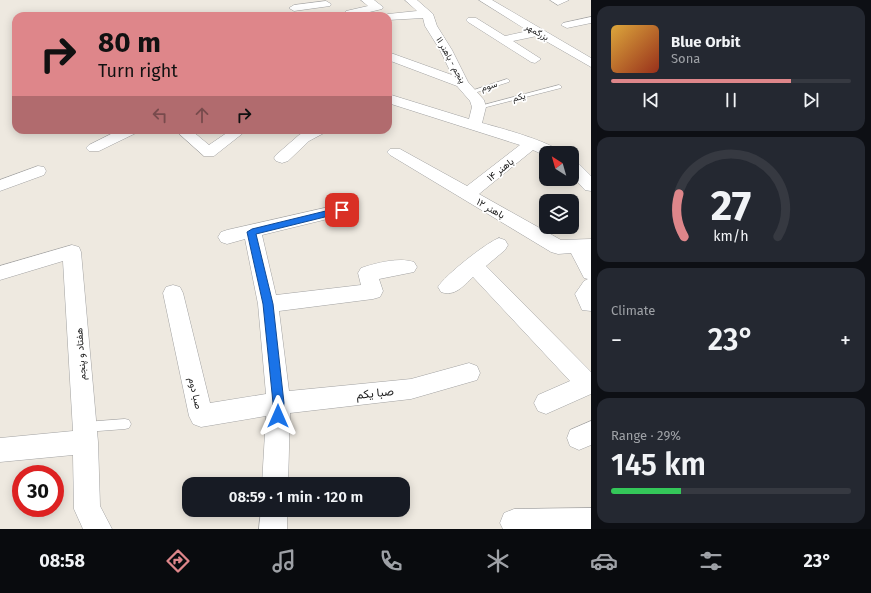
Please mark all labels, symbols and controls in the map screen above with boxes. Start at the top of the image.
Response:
street label: بزرگمهر [522,21,551,44]
text: 80 m [98,26,161,59]
icon: right [32,28,84,80]
text: Blue Orbit [671,33,740,51]
street label: پنجم - باهنر ۱۱ [433,35,468,86]
text: Sona [671,51,700,66]
text: Turn right [98,60,178,82]
street label: سوم [480,79,499,94]
icon: previous [640,89,662,111]
icon: pause [720,89,742,111]
icon: next [800,89,822,111]
street label: یکم [511,91,527,104]
icon: left [149,104,171,126]
icon: ahead [191,104,213,126]
icon: right [233,104,255,126]
north arrow [539,146,579,186]
map controls [539,146,579,234]
street label: باهنر ۱۴ [485,155,517,184]
text: 27 [711,181,751,231]
pin [325,193,359,227]
button: layers [539,194,579,234]
street label: باهنر ۱۲ [474,196,507,222]
icon: arrive [331,199,353,221]
text: km/h [713,228,749,245]
text: Climate [611,303,655,318]
text: 23° [708,322,754,358]
street label: هفتاد و پنجم [73,327,90,381]
text: − [611,327,622,354]
text: + [840,327,851,354]
street label: صبا دوم [186,376,205,410]
street label: صبا یکم [355,384,395,403]
position arrow [257,395,299,437]
text: Range · 29% [611,428,681,443]
text: 145 km [611,447,706,483]
speed limit sign: 30 [12,465,64,517]
text: 08:59 · 1 min · 120 m [229,488,363,506]
icon: directions [164,547,192,575]
icon: music [270,547,298,575]
icon: phone [377,547,405,575]
icon: climate [484,547,512,575]
icon: car [590,547,618,575]
icon: filters [697,547,725,575]
text: 08:58 [39,550,85,572]
text: 23° [804,550,832,572]

